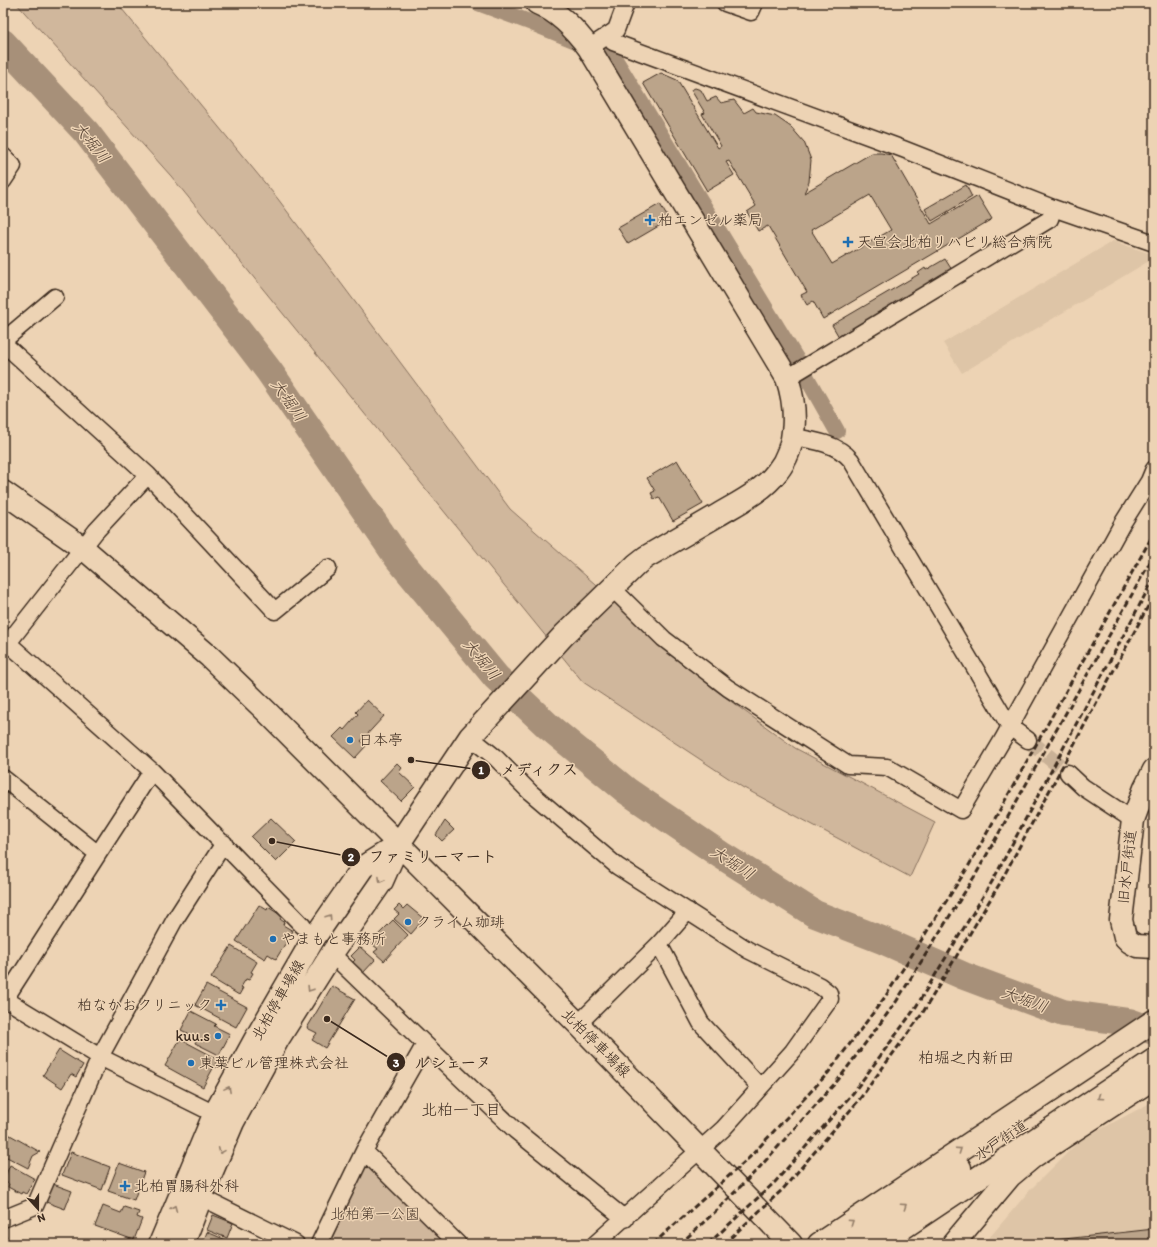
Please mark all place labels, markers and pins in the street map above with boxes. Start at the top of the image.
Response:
place label: 柏エンゼル薬局 [658,211,763,229]
marker: 柏エンゼル薬局 [645,215,655,225]
place label: 天宣会北柏リハビリ総合病院 [857,233,1052,251]
marker: 天宣会北柏リハビリ総合病院 [842,236,854,248]
place label: 日本亭 [358,731,403,749]
marker: 日本亭 [345,735,355,745]
callout: メディクス [471,756,587,784]
callout: ファミリーマート [341,843,505,871]
place label: クライム珈琲 [416,913,505,931]
marker: クライム珈琲 [403,917,413,927]
place label: やまもと事務所 [281,930,386,948]
marker: やまもと事務所 [268,934,278,944]
place label: 柏なかおクリニック [77,996,212,1014]
marker: 柏なかおクリニック [215,999,227,1011]
place label: kuu.s [175,1027,210,1045]
marker: kuu.s [213,1031,223,1041]
callout: ルシェーヌ [386,1048,501,1076]
place label: 東葉ビル管理株式会社 [199,1054,349,1072]
marker: 東葉ビル管理株式会社 [186,1058,196,1068]
place label: 北柏胃腸科外科 [134,1177,239,1195]
marker: 北柏胃腸科外科 [119,1180,131,1192]

